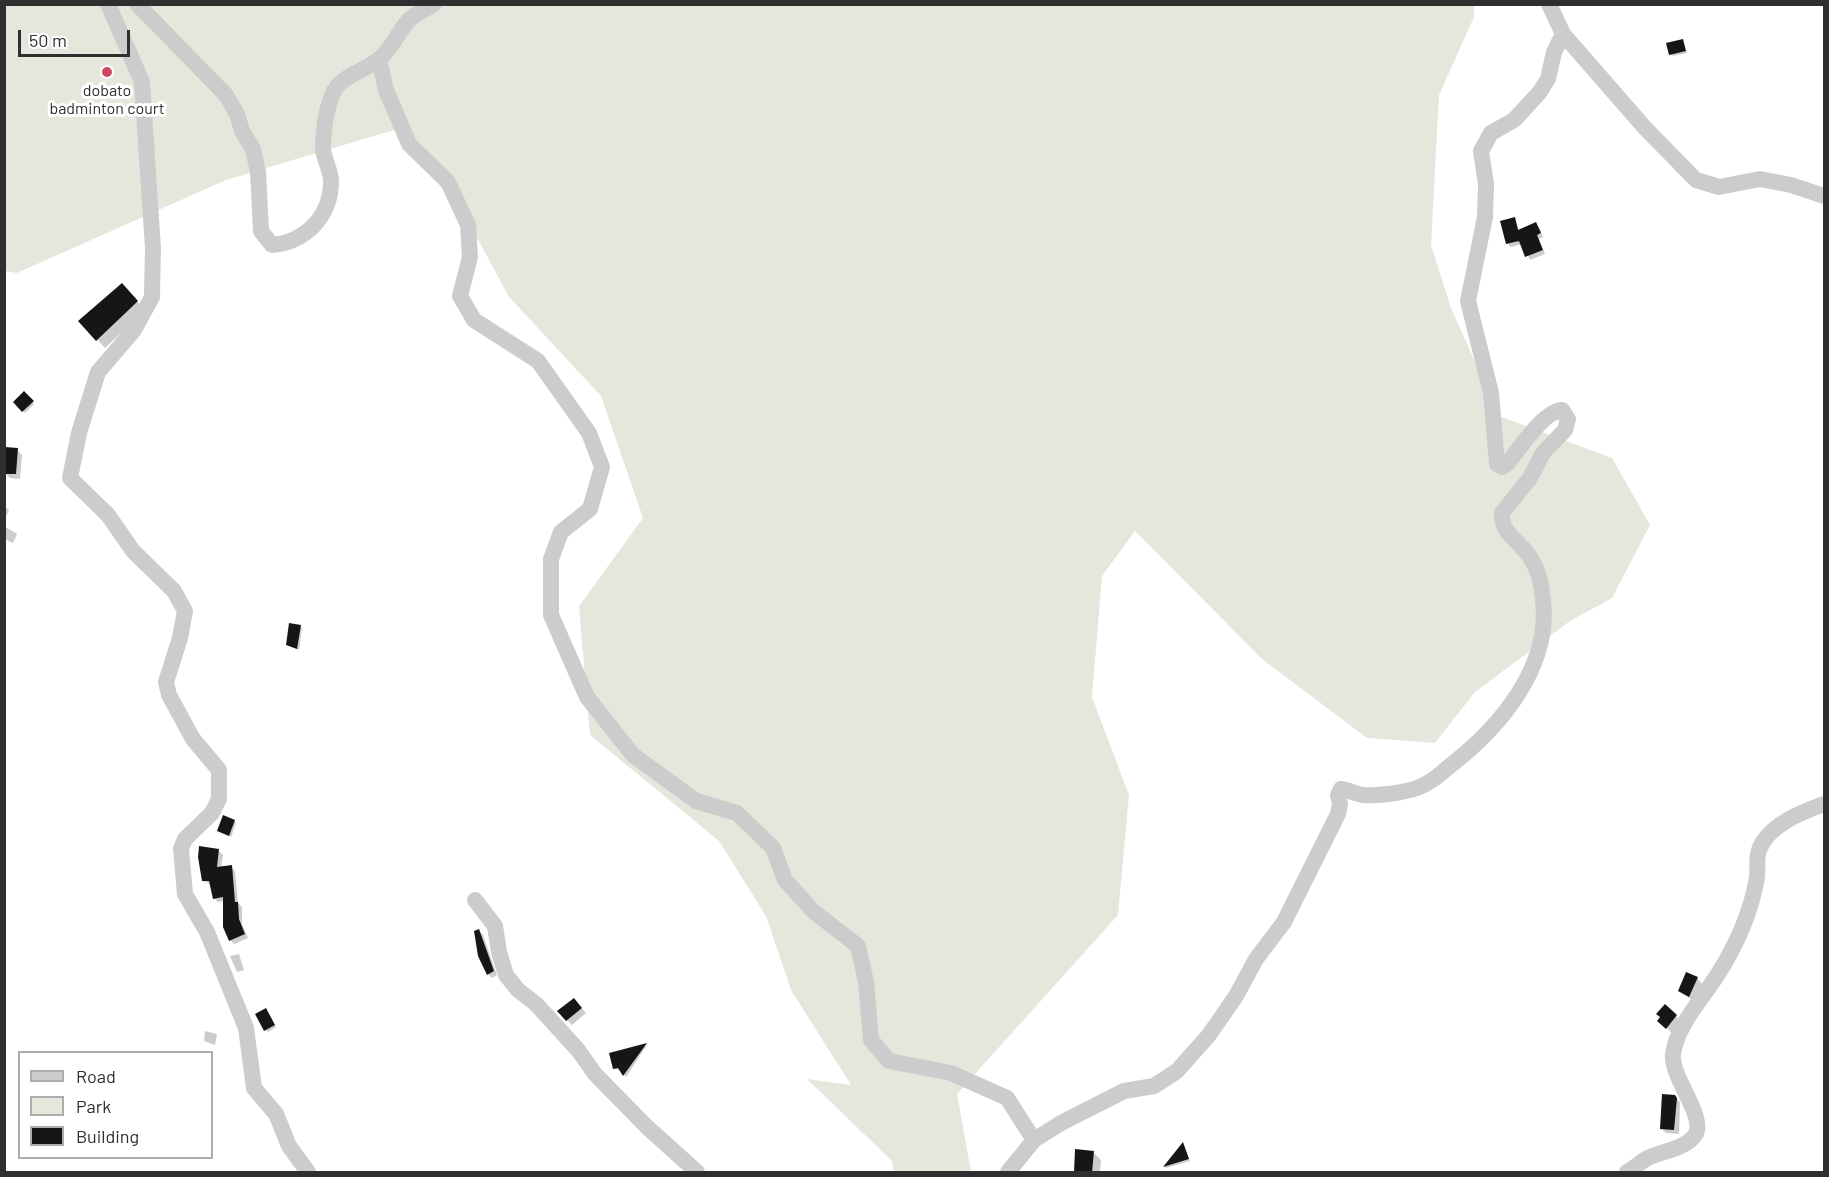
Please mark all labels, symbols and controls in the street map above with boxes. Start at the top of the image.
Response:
scale bar [21,18,134,56]
text: 50 m [29,29,67,51]
marker: dobato badminton court [100,65,114,79]
place label: dobato badminton court [49,81,165,119]
legend [18,1051,213,1159]
text: Road [76,1065,116,1087]
text: Park [76,1095,111,1117]
text: Building [76,1125,139,1147]

